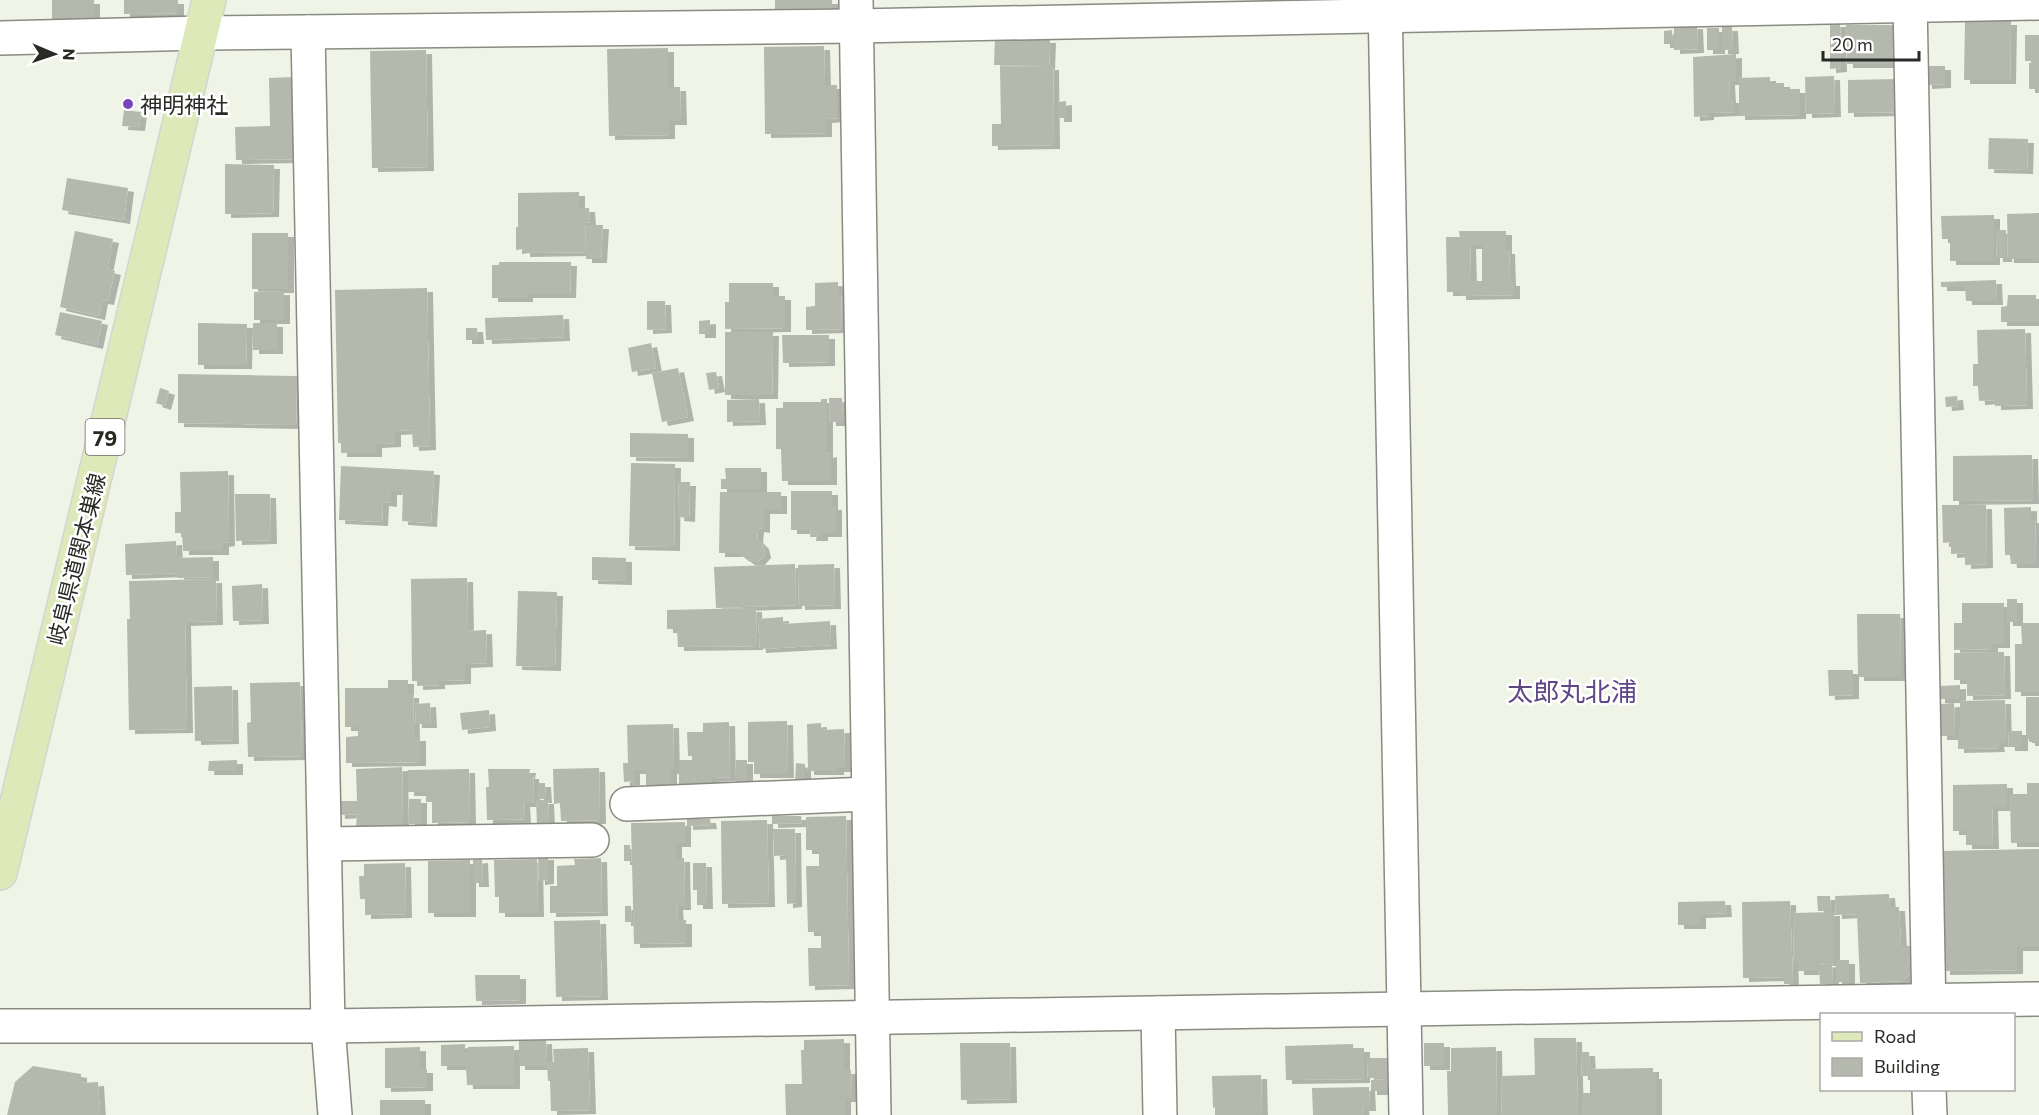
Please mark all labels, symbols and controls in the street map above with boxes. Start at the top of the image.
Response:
north arrow [24,24,84,84]
scale bar [1823,24,1919,62]
text: 20 m [1832,33,1873,55]
text: N [60,48,79,61]
place label: 神明神社 [140,91,228,118]
marker: 神明神社 [121,97,135,111]
road number: 79 [86,419,124,455]
street label: 岐阜県道関本巣線 [42,470,110,648]
district label: 太郎丸北浦 [1507,675,1637,706]
legend [1820,1013,2015,1091]
text: Road [1874,1025,1916,1047]
text: Building [1874,1055,1940,1077]

